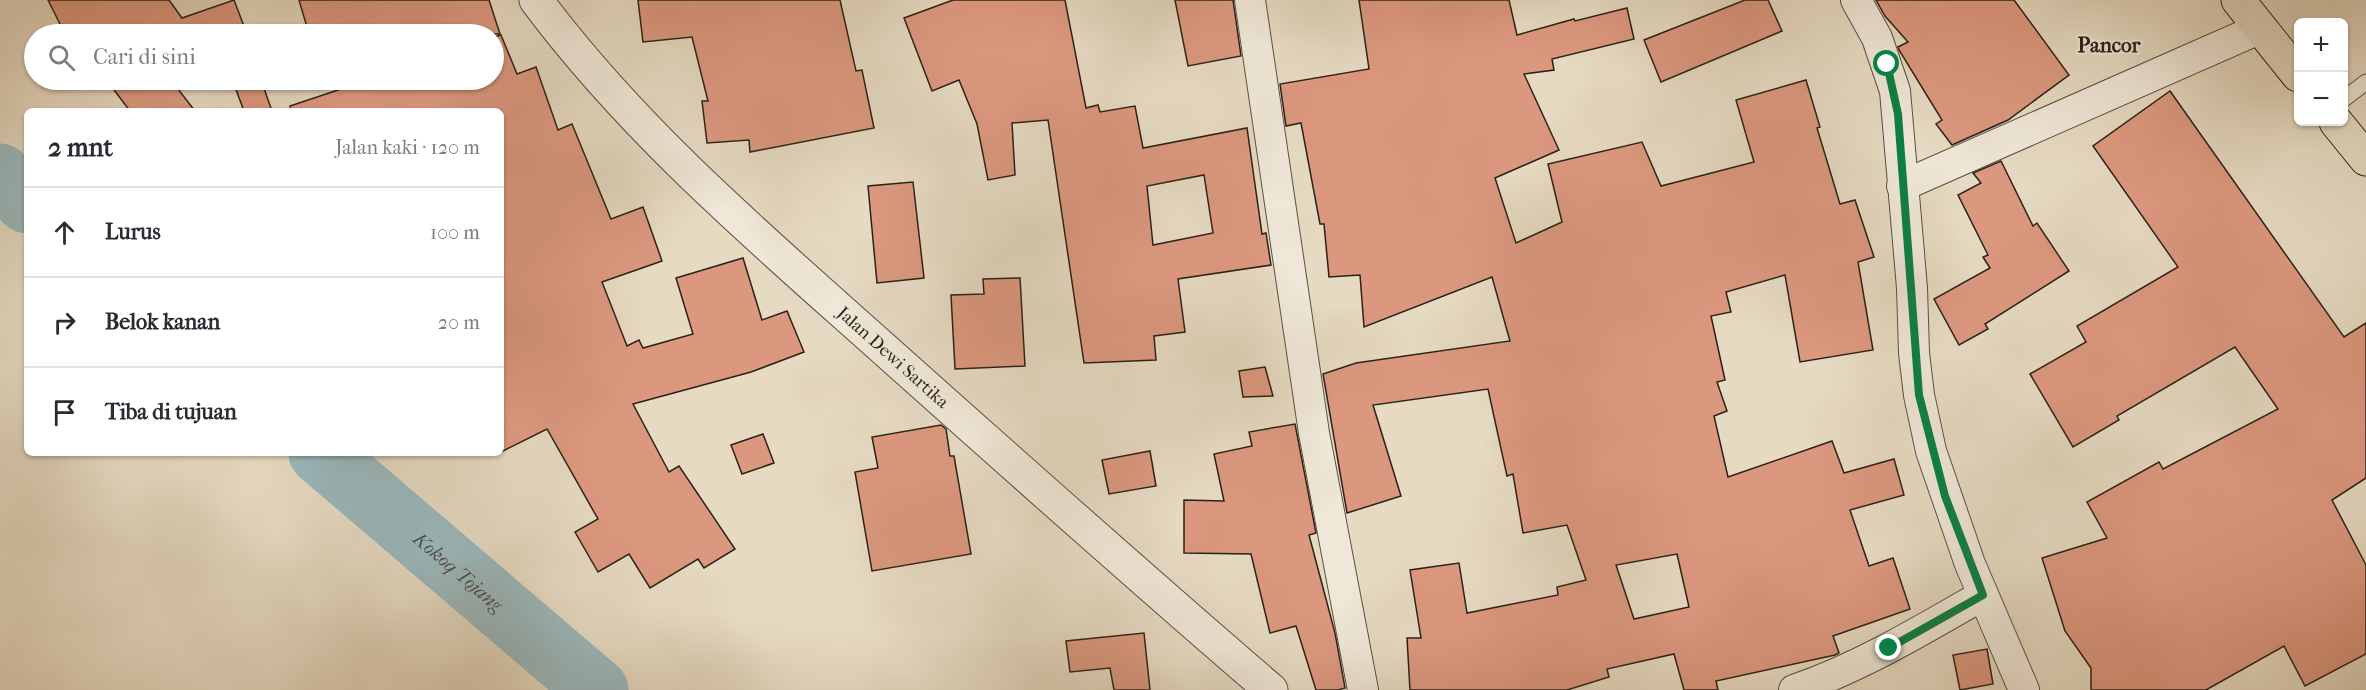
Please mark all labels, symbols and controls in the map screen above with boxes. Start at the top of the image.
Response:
map controls [2294,18,2348,126]
button: + [2294,18,2348,72]
search box [24,24,504,90]
district label: Pancor [2078,33,2142,57]
icon: search [45,41,78,74]
text: Cari di sini [93,44,196,70]
route start [1873,50,1899,76]
button: − [2294,72,2348,126]
text: 2 mnt [48,132,113,163]
text: Jalan kaki · 120 m [335,136,480,159]
icon: ahead [48,216,81,249]
text: Lurus [105,219,161,245]
text: 100 m [430,221,480,244]
street label: Jalan Dewi Sartika [832,301,954,413]
icon: right [48,306,81,339]
text: Belok kanan [105,309,220,335]
text: 20 m [438,311,480,334]
icon: arrive [48,396,81,429]
text: Tiba di tujuan [105,399,237,425]
water label: Kokoq Tojang [407,525,509,617]
route end [1875,634,1901,660]

